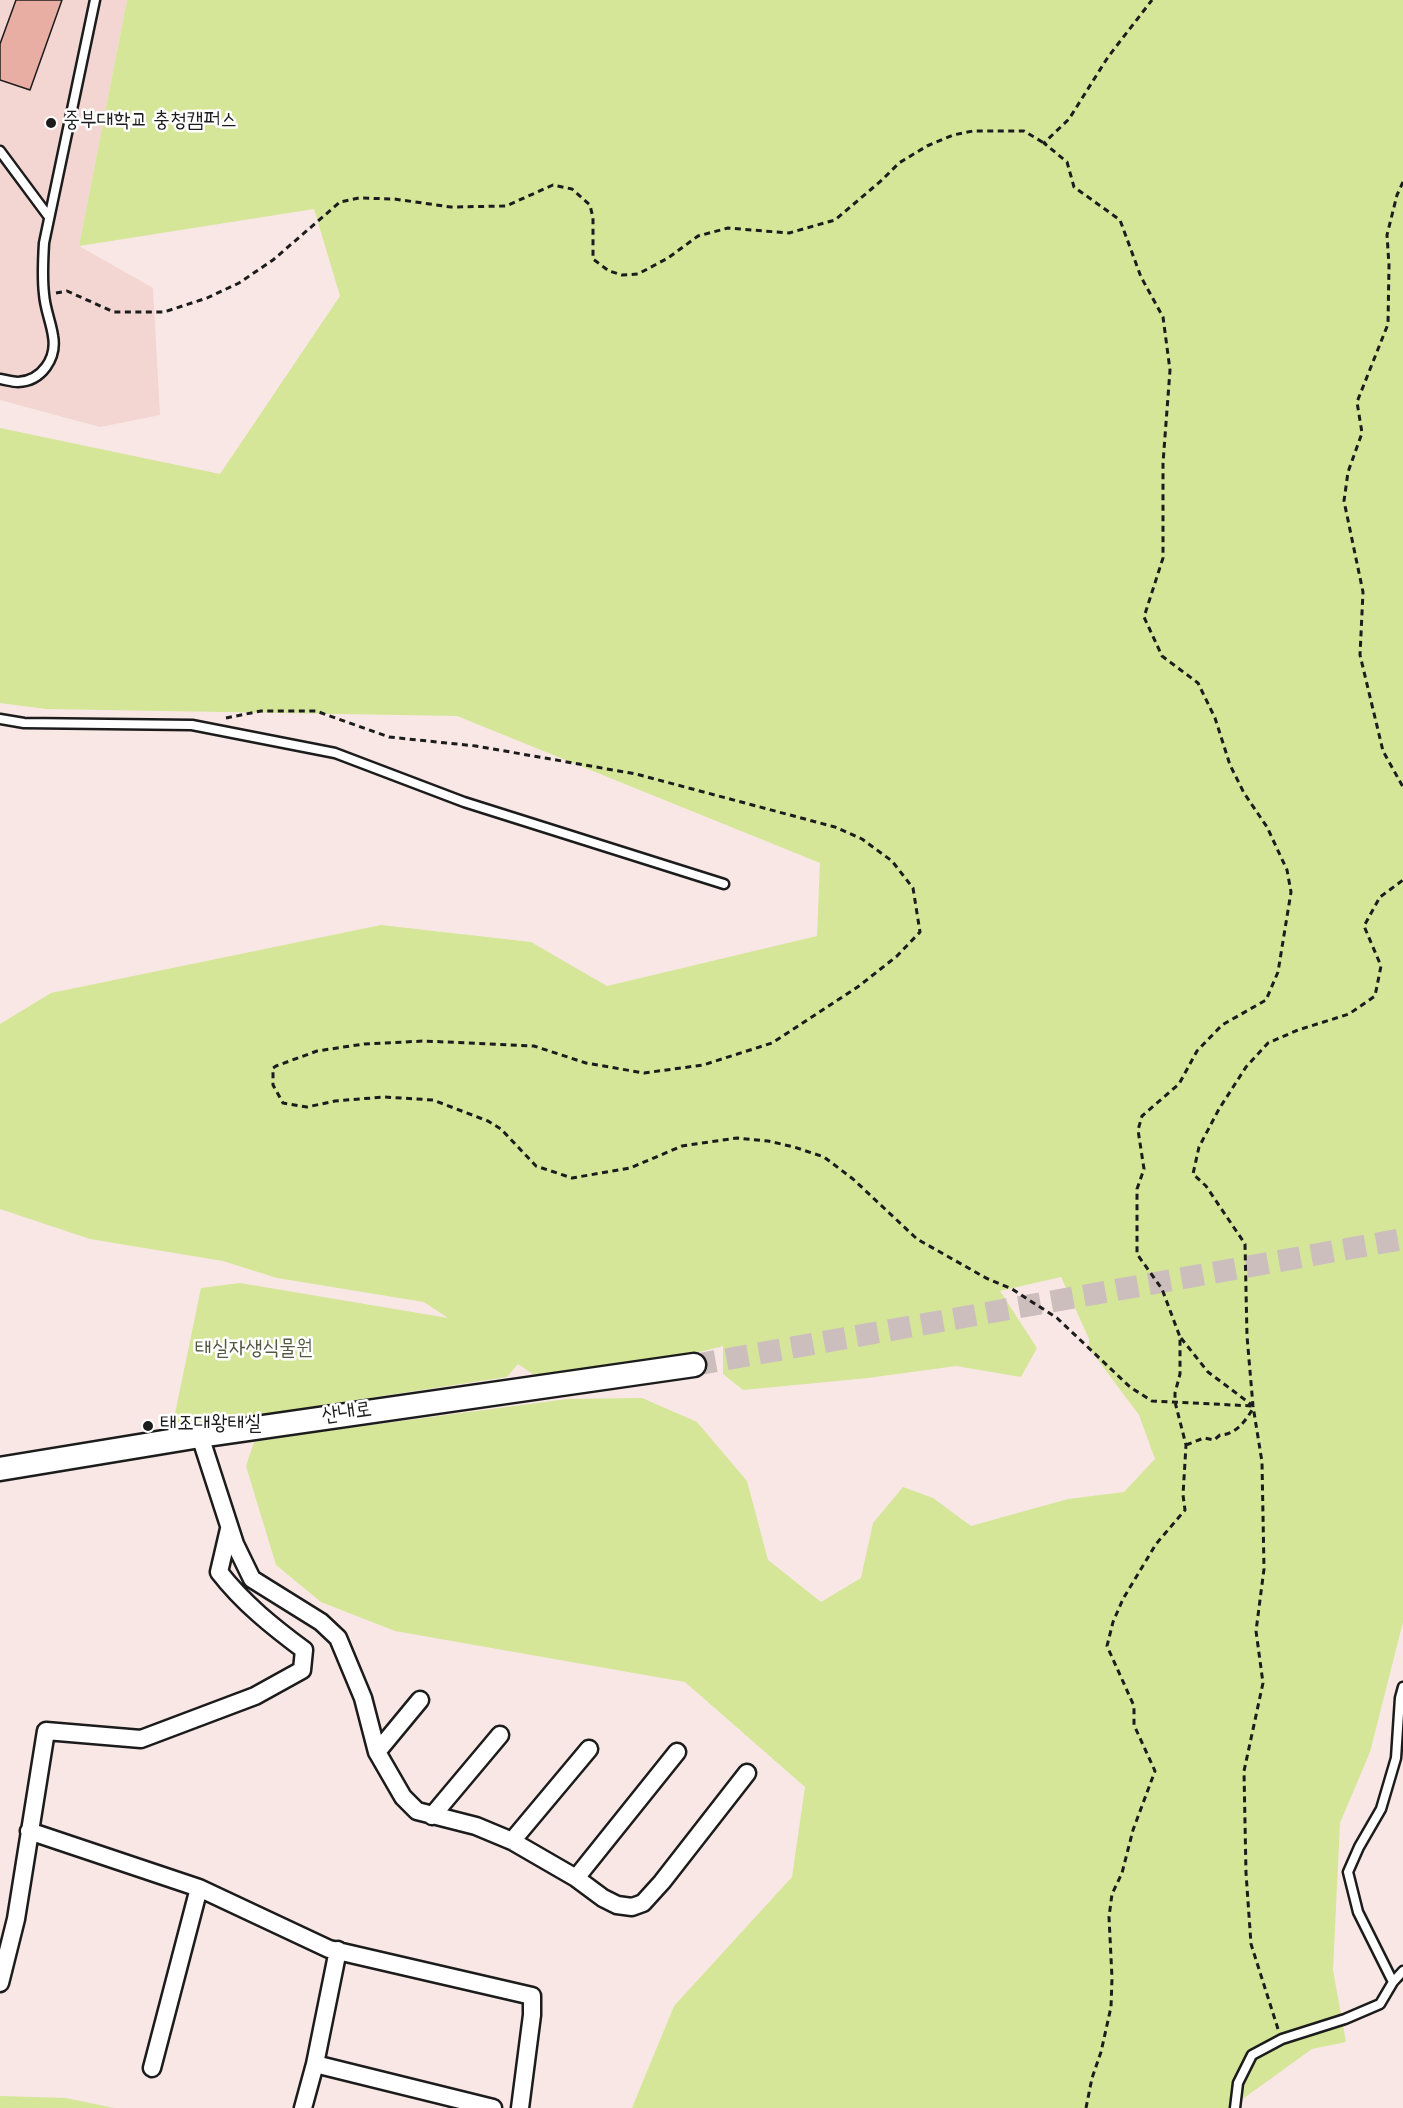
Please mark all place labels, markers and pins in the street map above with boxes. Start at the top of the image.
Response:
place label: 중부대학교 충청캠퍼스 [63,110,237,136]
marker: 중부대학교 충청캠퍼스 [44,116,58,130]
place label: 태조대왕태실 [160,1413,261,1439]
marker: 태조대왕태실 [141,1419,155,1433]

